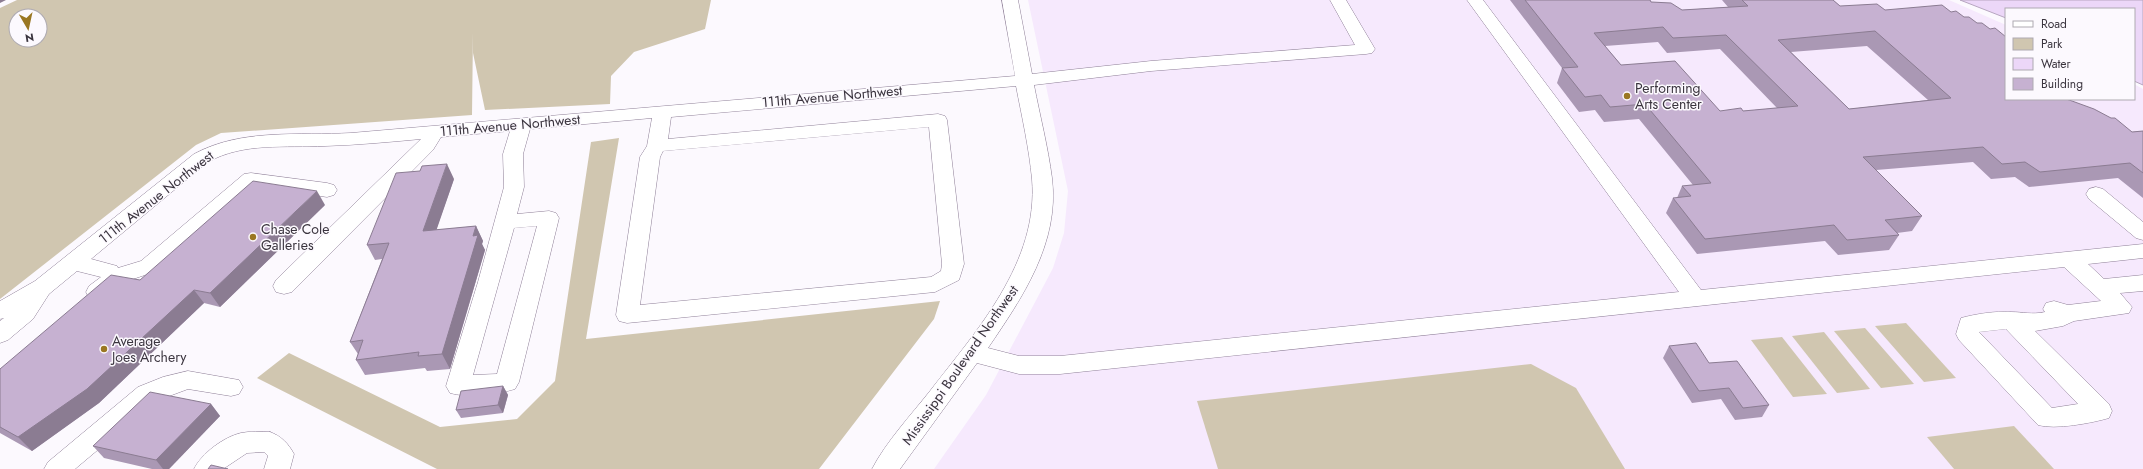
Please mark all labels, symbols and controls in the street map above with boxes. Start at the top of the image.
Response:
north arrow [8,8,48,48]
legend [2005,8,2135,100]
text: Road [2041,15,2067,33]
text: N [24,29,35,46]
text: Park [2041,35,2063,53]
text: Water [2041,55,2072,73]
text: Building [2041,75,2083,93]
place label: Performing Arts Center [1635,78,1702,114]
street label: 111th Avenue Northwest [761,80,904,112]
marker: Performing Arts Center [1622,91,1632,101]
street label: 111th Avenue Northwest [439,109,582,141]
street label: 111th Avenue Northwest [94,145,218,248]
place label: Chase Cole Galleries [261,219,329,255]
marker: Chase Cole Galleries [248,232,258,242]
street label: Mississippi Boulevard Northwest [897,281,1023,449]
place label: Average Joes Archery [110,331,187,367]
marker: Average Joes Archery [99,344,109,354]

